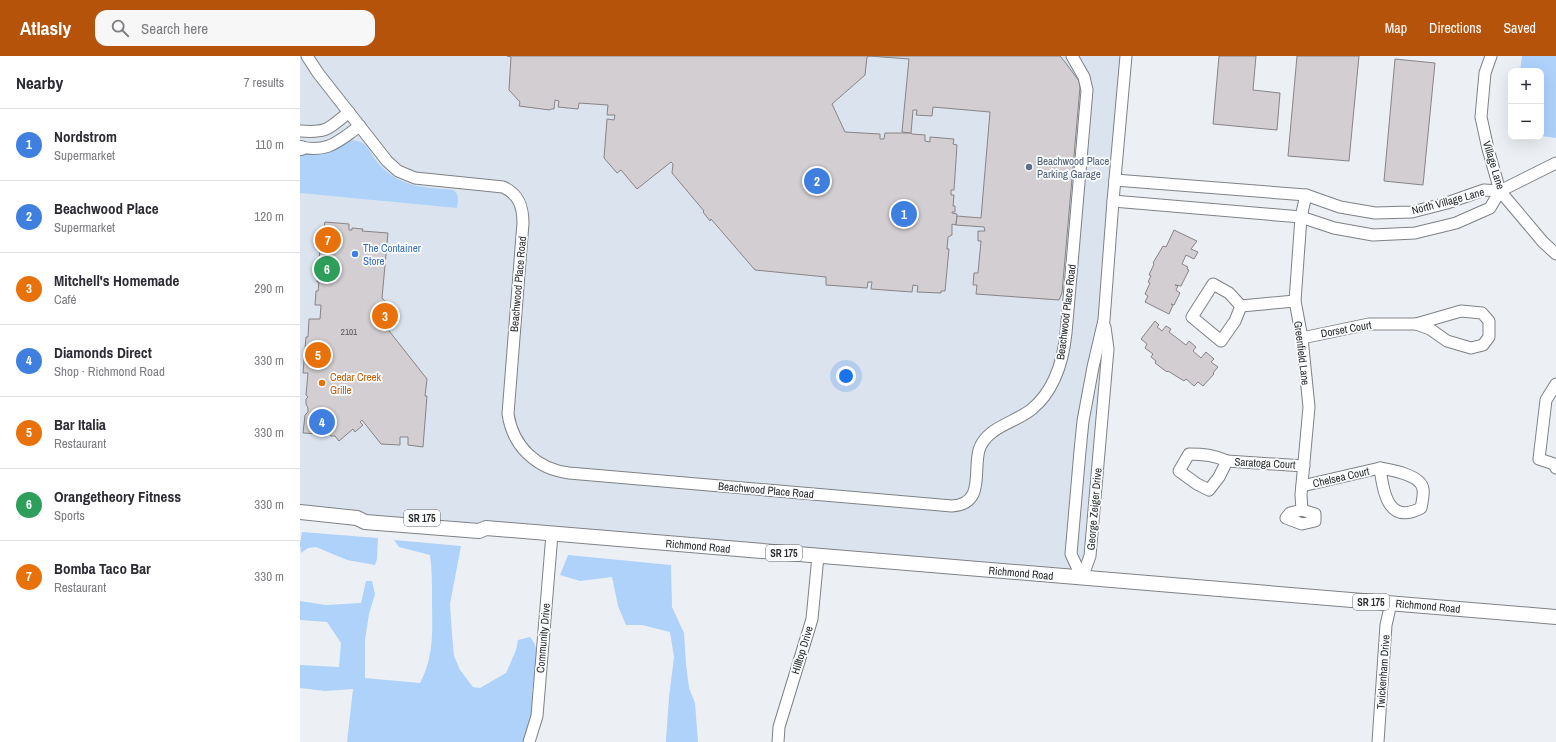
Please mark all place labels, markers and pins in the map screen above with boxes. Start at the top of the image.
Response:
place label: Beachwood Place Parking Garage [1037,154,1109,181]
marker: Beachwood Place Parking Garage [1024,162,1034,172]
pin: 2 [804,166,830,196]
pin: 1 [891,199,917,229]
pin: 7 [315,225,341,255]
place label: The Container Store [363,241,421,268]
marker: The Container Store [350,249,360,259]
pin: 6 [314,254,340,284]
pin: 3 [372,301,398,331]
pin: 5 [305,340,331,370]
place label: Cedar Creek Grille [330,370,382,397]
marker: Cedar Creek Grille [317,378,327,388]
pin: 4 [309,407,335,437]

